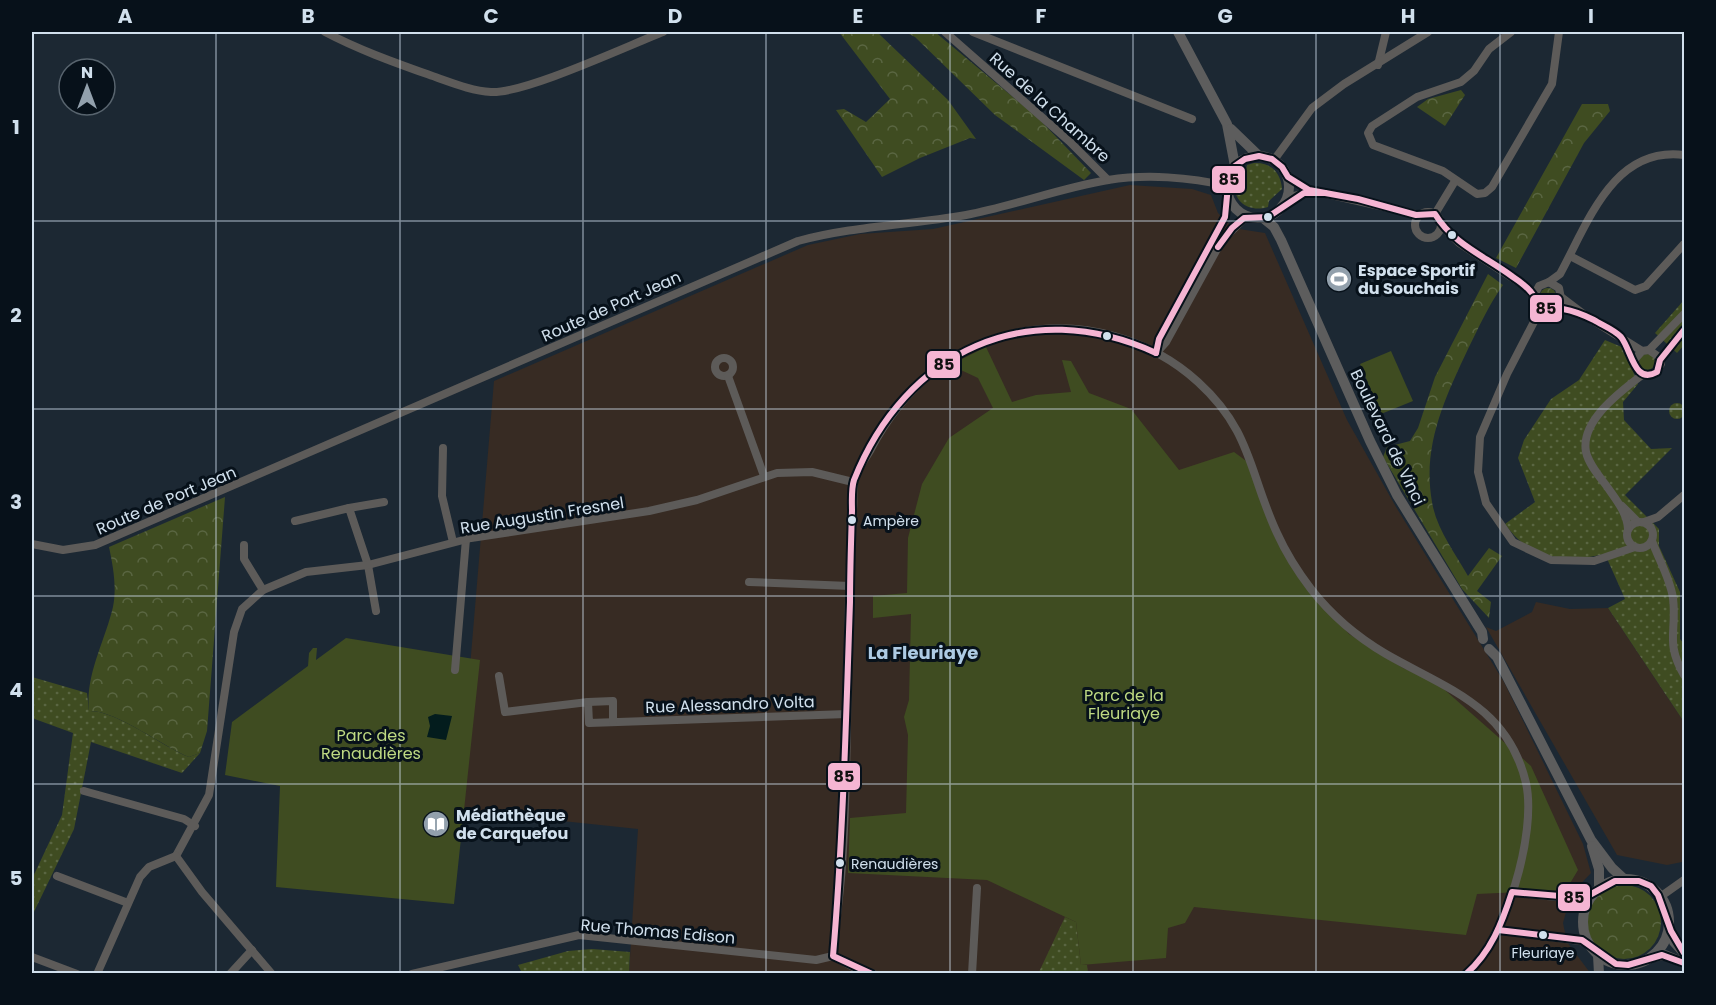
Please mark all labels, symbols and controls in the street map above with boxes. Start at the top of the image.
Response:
text: A [118,2,133,30]
text: B [301,2,315,30]
text: C [483,2,499,30]
text: D [668,2,682,30]
text: E [853,2,863,30]
text: F [1036,2,1047,30]
text: G [1217,2,1233,30]
text: H [1401,2,1415,30]
text: I [1588,2,1594,30]
street label: Rue de la Chambre [984,47,1115,168]
north arrow [57,57,117,117]
text: N [81,61,93,84]
text: 1 [12,113,20,141]
line badge: 85 [1211,165,1246,194]
text: 85 [1219,168,1239,191]
unlabelled marker [1262,211,1274,223]
unlabelled marker [1446,229,1458,241]
place label: Espace Sportif du Souchais [1358,259,1475,300]
sports icon: Espace Sportif du Souchais [1324,264,1354,294]
street label: Route de Port Jean [538,265,685,348]
line badge: 85 [1529,294,1563,323]
text: 85 [1536,297,1556,320]
text: 2 [10,301,22,329]
unlabelled marker [1101,330,1113,342]
line badge: 85 [926,350,961,379]
text: 85 [934,353,954,376]
street label: Boulevard de Vinci [1345,365,1430,509]
street label: Route de Port Jean [93,461,240,540]
text: 3 [10,488,22,516]
street label: Rue Augustin Fresnel [459,491,625,540]
place label: Ampère [863,511,919,531]
marker: Ampère [846,514,858,526]
district label: La Fleuriaye [868,640,978,665]
text: 4 [9,676,23,704]
park label: Parc de la Fleuriaye [1084,684,1164,725]
street label: Rue Alessandro Volta [645,690,815,719]
park label: Parc des Renaudières [321,724,421,765]
line badge: 85 [827,762,861,791]
text: 85 [834,765,854,788]
place label: Médiathèque de Carquefou [456,804,568,845]
library icon: Médiathèque de Carquefou [421,809,451,839]
place label: Renaudières [851,854,938,874]
marker: Renaudières [834,857,846,869]
text: 5 [10,864,23,892]
line badge: 85 [1557,883,1591,912]
text: 85 [1564,886,1584,909]
street label: Rue Thomas Edison [580,913,736,950]
marker: Fleuriaye [1537,929,1549,941]
place label: Fleuriaye [1512,943,1575,963]

